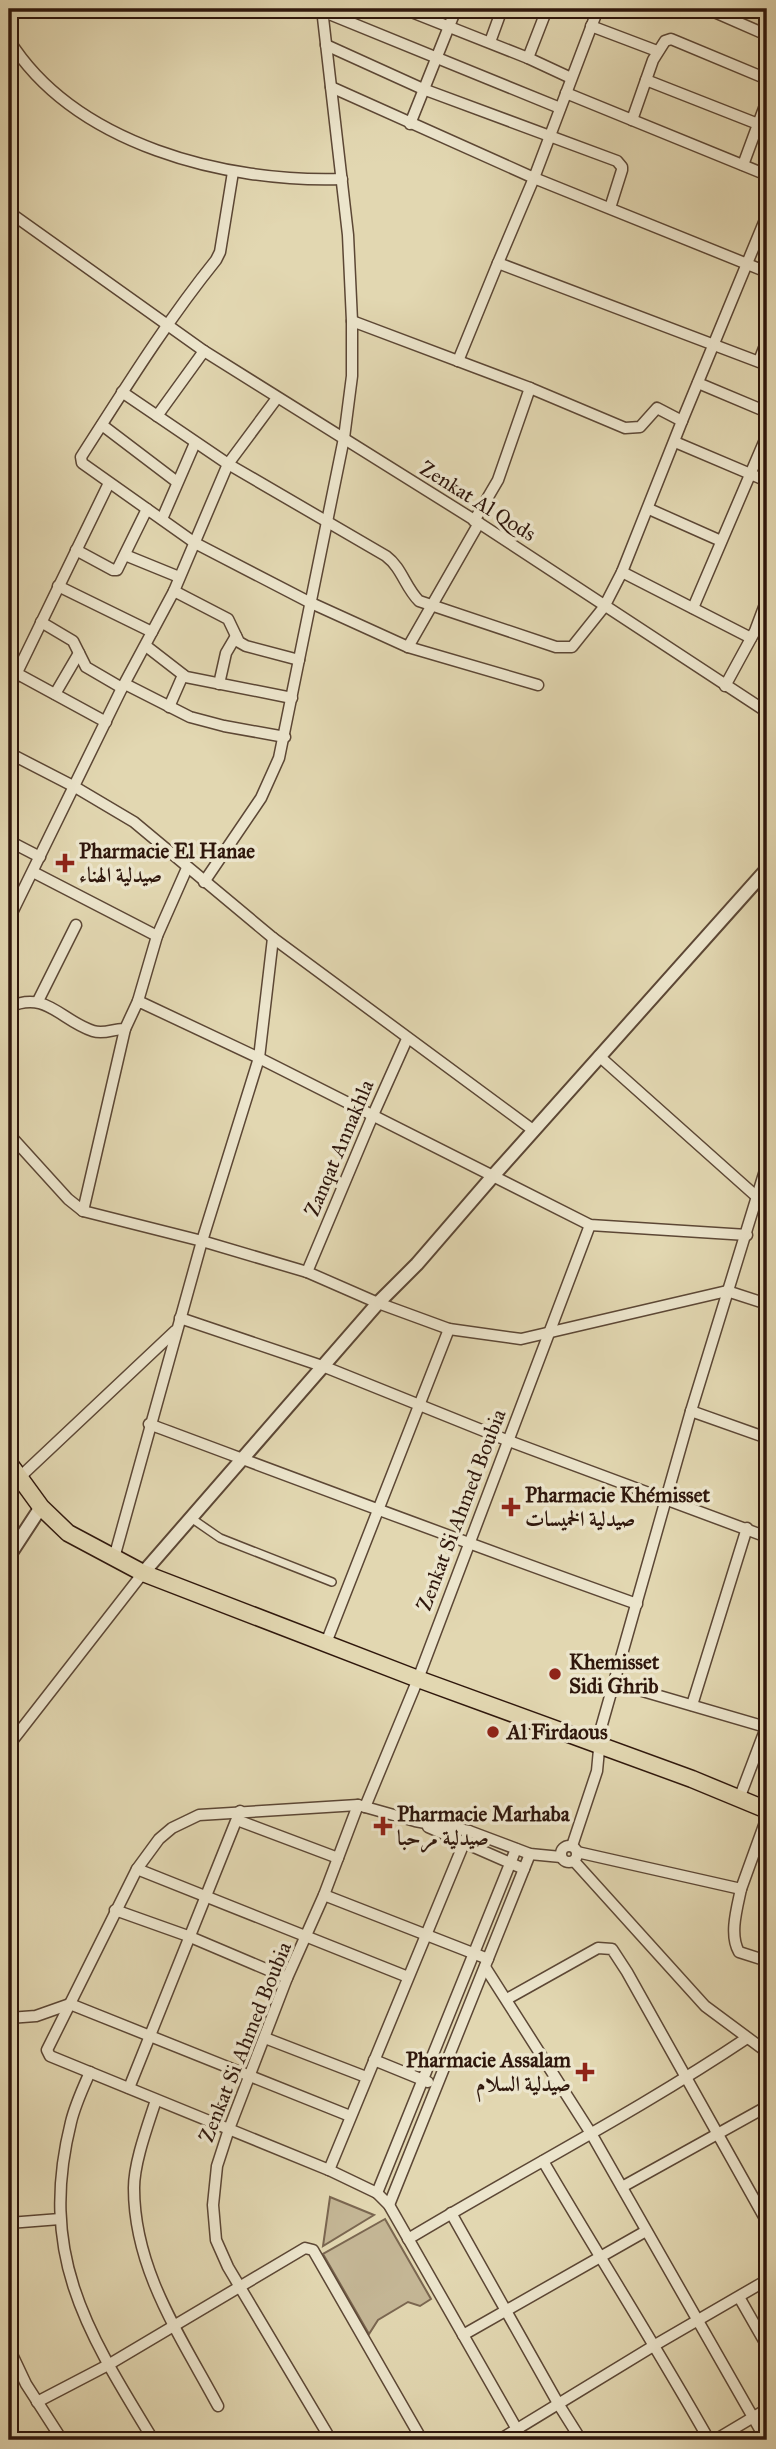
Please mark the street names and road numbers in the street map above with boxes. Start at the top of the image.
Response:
street label: Zenkat Al Qods [415,455,541,547]
street label: Zanqat Annakhla [299,1076,380,1220]
street label: Zenkat Si Ahmed Boubia [411,1405,512,1615]
street label: Zenkat Si Ahmed Boubia [193,1938,297,2146]

